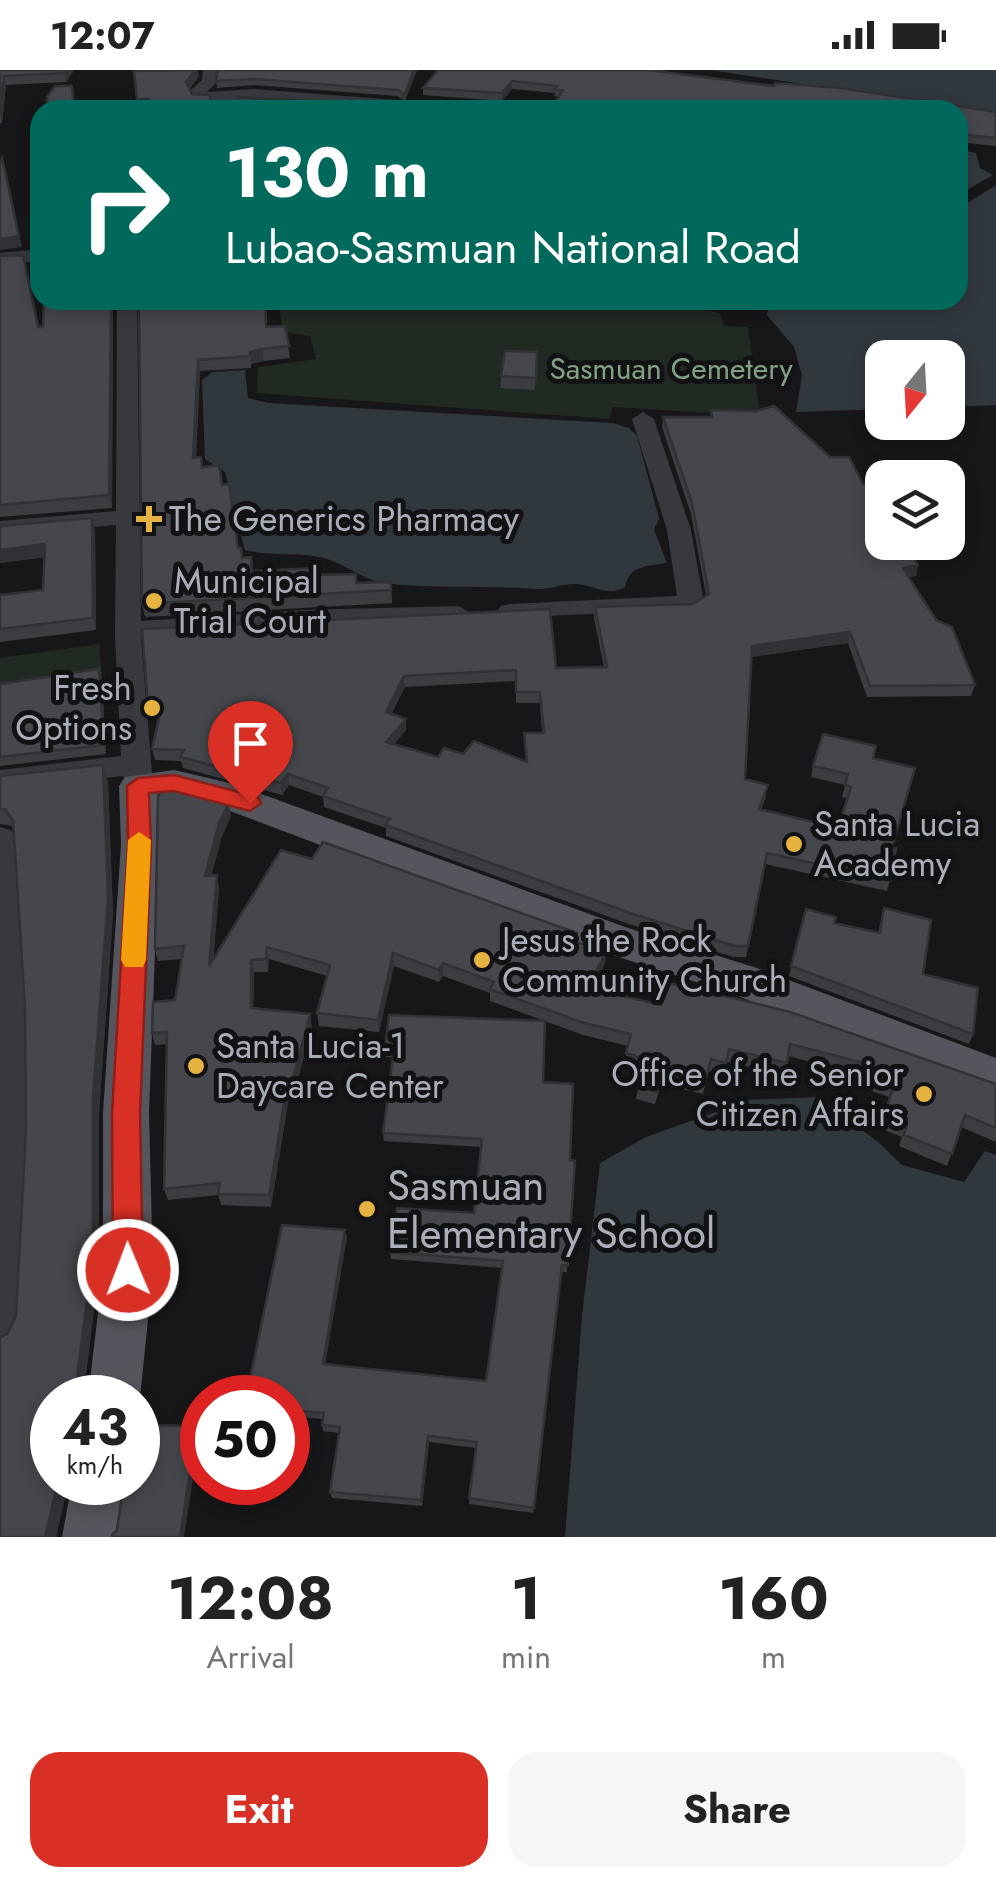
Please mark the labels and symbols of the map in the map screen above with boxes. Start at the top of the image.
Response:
north arrow [865,340,965,440]
park label: Sasmuan Cemetery [549,347,793,390]
place label: The Generics Pharmacy [169,494,519,544]
marker: The Generics Pharmacy [138,508,160,530]
place label: Municipal Trial Court [174,556,326,646]
marker: Municipal Trial Court [143,590,165,612]
place label: Fresh Options [15,663,132,753]
marker: Fresh Options [141,697,163,719]
pin [208,701,293,804]
place label: Santa Lucia Academy [814,799,980,889]
marker: Santa Lucia Academy [783,833,805,855]
place label: Jesus the Rock Community Church [498,915,787,1005]
marker: Jesus the Rock Community Church [471,949,493,971]
place label: Santa Lucia-1 Daycare Center [216,1021,444,1111]
place label: Office of the Senior Citizen Affairs [611,1049,904,1139]
marker: Santa Lucia-1 Daycare Center [185,1055,207,1077]
marker: Office of the Senior Citizen Affairs [913,1083,935,1105]
place label: Sasmuan Elementary School [387,1155,716,1264]
marker: Sasmuan Elementary School [356,1198,378,1220]
position arrow [76,1218,180,1322]
speed limit sign: 50 [180,1375,310,1505]

